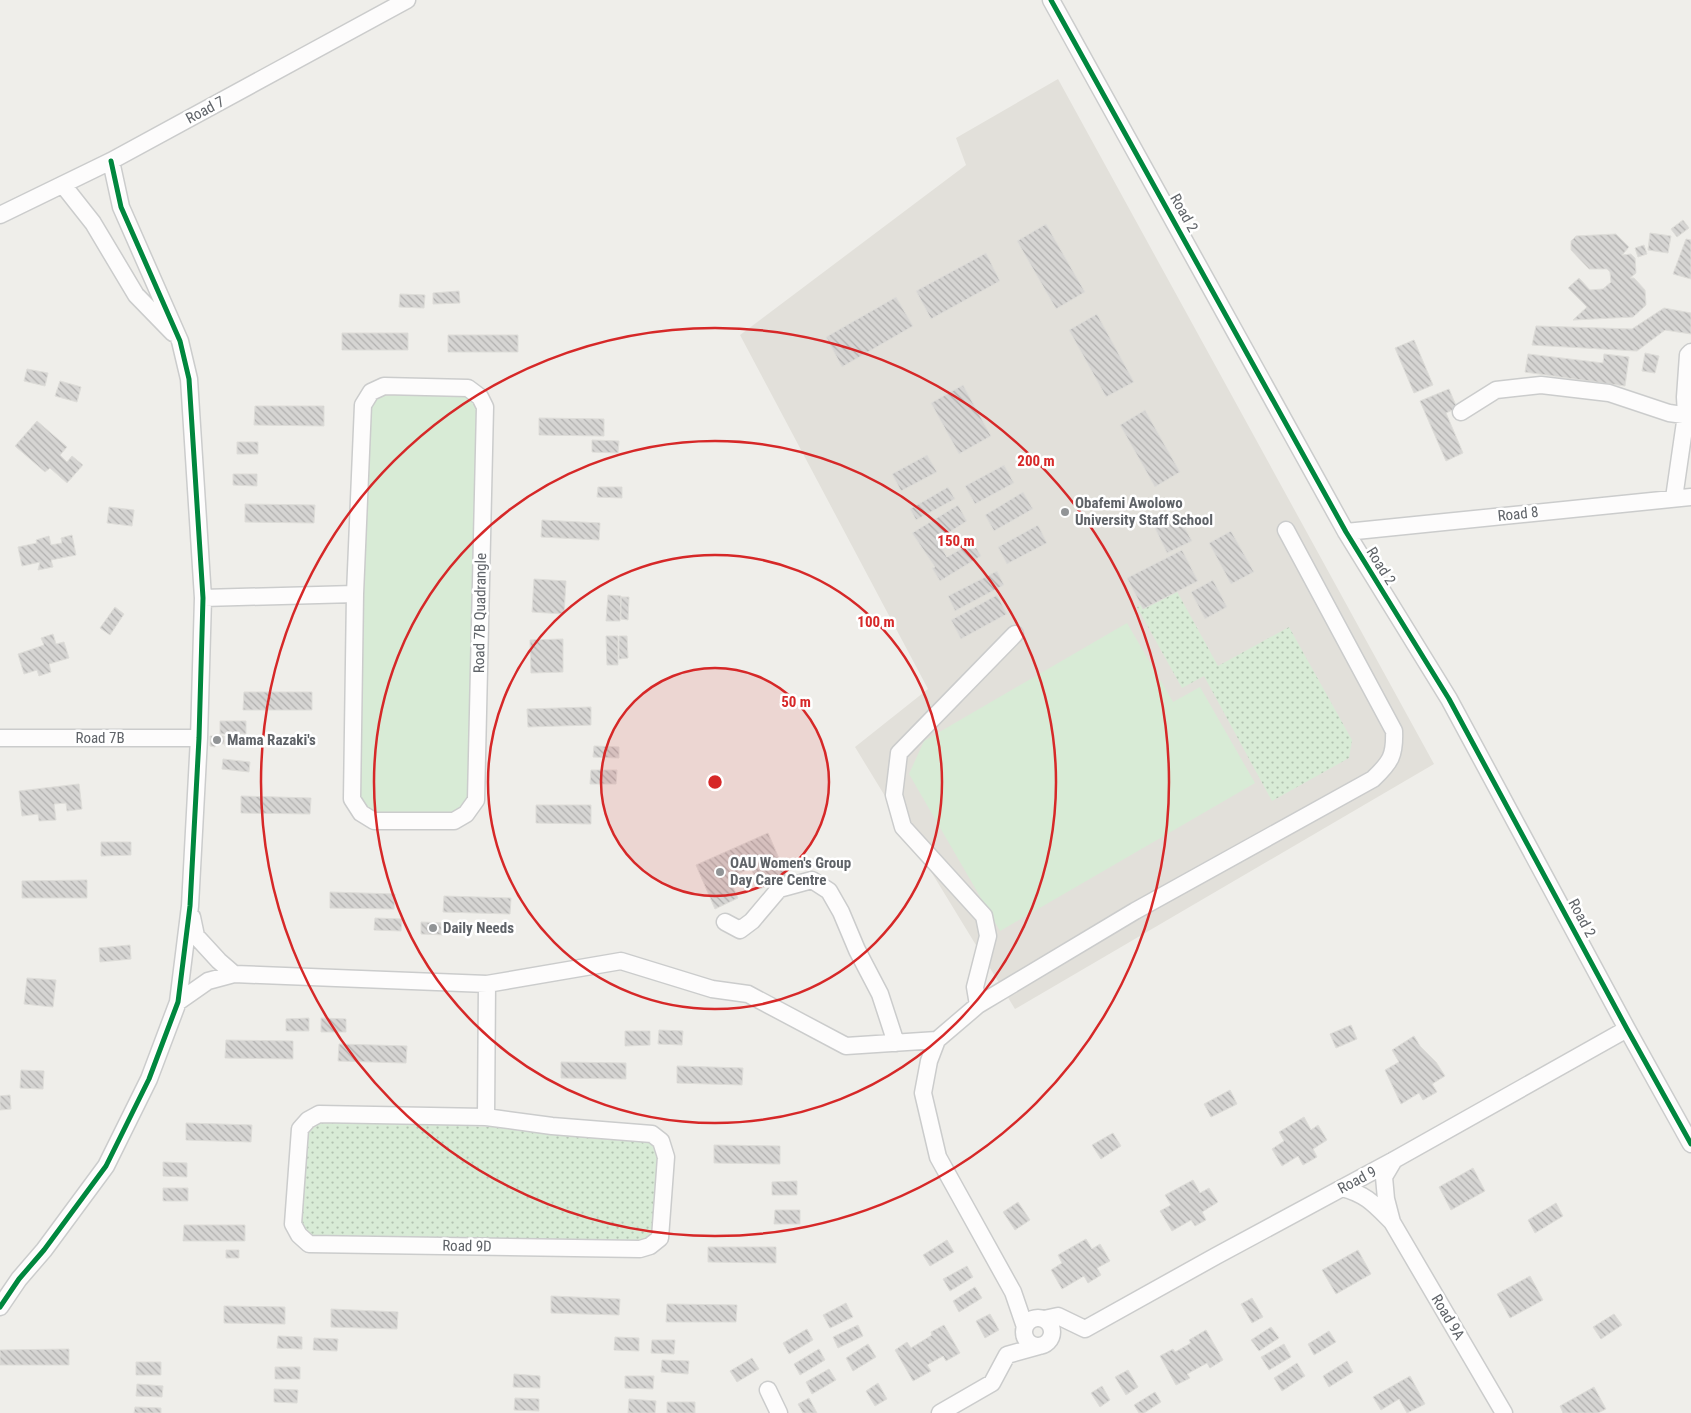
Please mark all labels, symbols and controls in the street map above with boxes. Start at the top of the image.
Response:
street label: Road 7 [183,92,227,128]
street label: Road 2 [1166,191,1202,235]
text: 200 m [1017,452,1055,470]
place label: Obafemi Awolowo University Staff School [1075,494,1213,529]
street label: Road 8 [1497,503,1539,525]
marker: Obafemi Awolowo University Staff School [1059,506,1071,518]
text: 150 m [937,532,975,550]
street label: Road 2 [1363,544,1399,588]
street label: Road 7B Quadrangle [470,553,490,673]
text: 100 m [857,613,895,631]
text: 50 m [781,693,811,711]
street label: Road 7B [75,729,125,747]
place label: Mama Razaki's [227,731,316,749]
marker: Mama Razaki's [211,734,223,746]
centre of rings [706,773,724,791]
place label: OAU Women's Group Day Care Centre [730,854,851,889]
marker: OAU Women's Group Day Care Centre [714,866,726,878]
street label: Road 2 [1564,896,1600,940]
place label: Daily Needs [443,919,514,937]
marker: Daily Needs [427,922,439,934]
street label: Road 9 [1335,1162,1379,1198]
street label: Road 9D [442,1237,492,1255]
street label: Road 9A [1428,1291,1469,1343]

